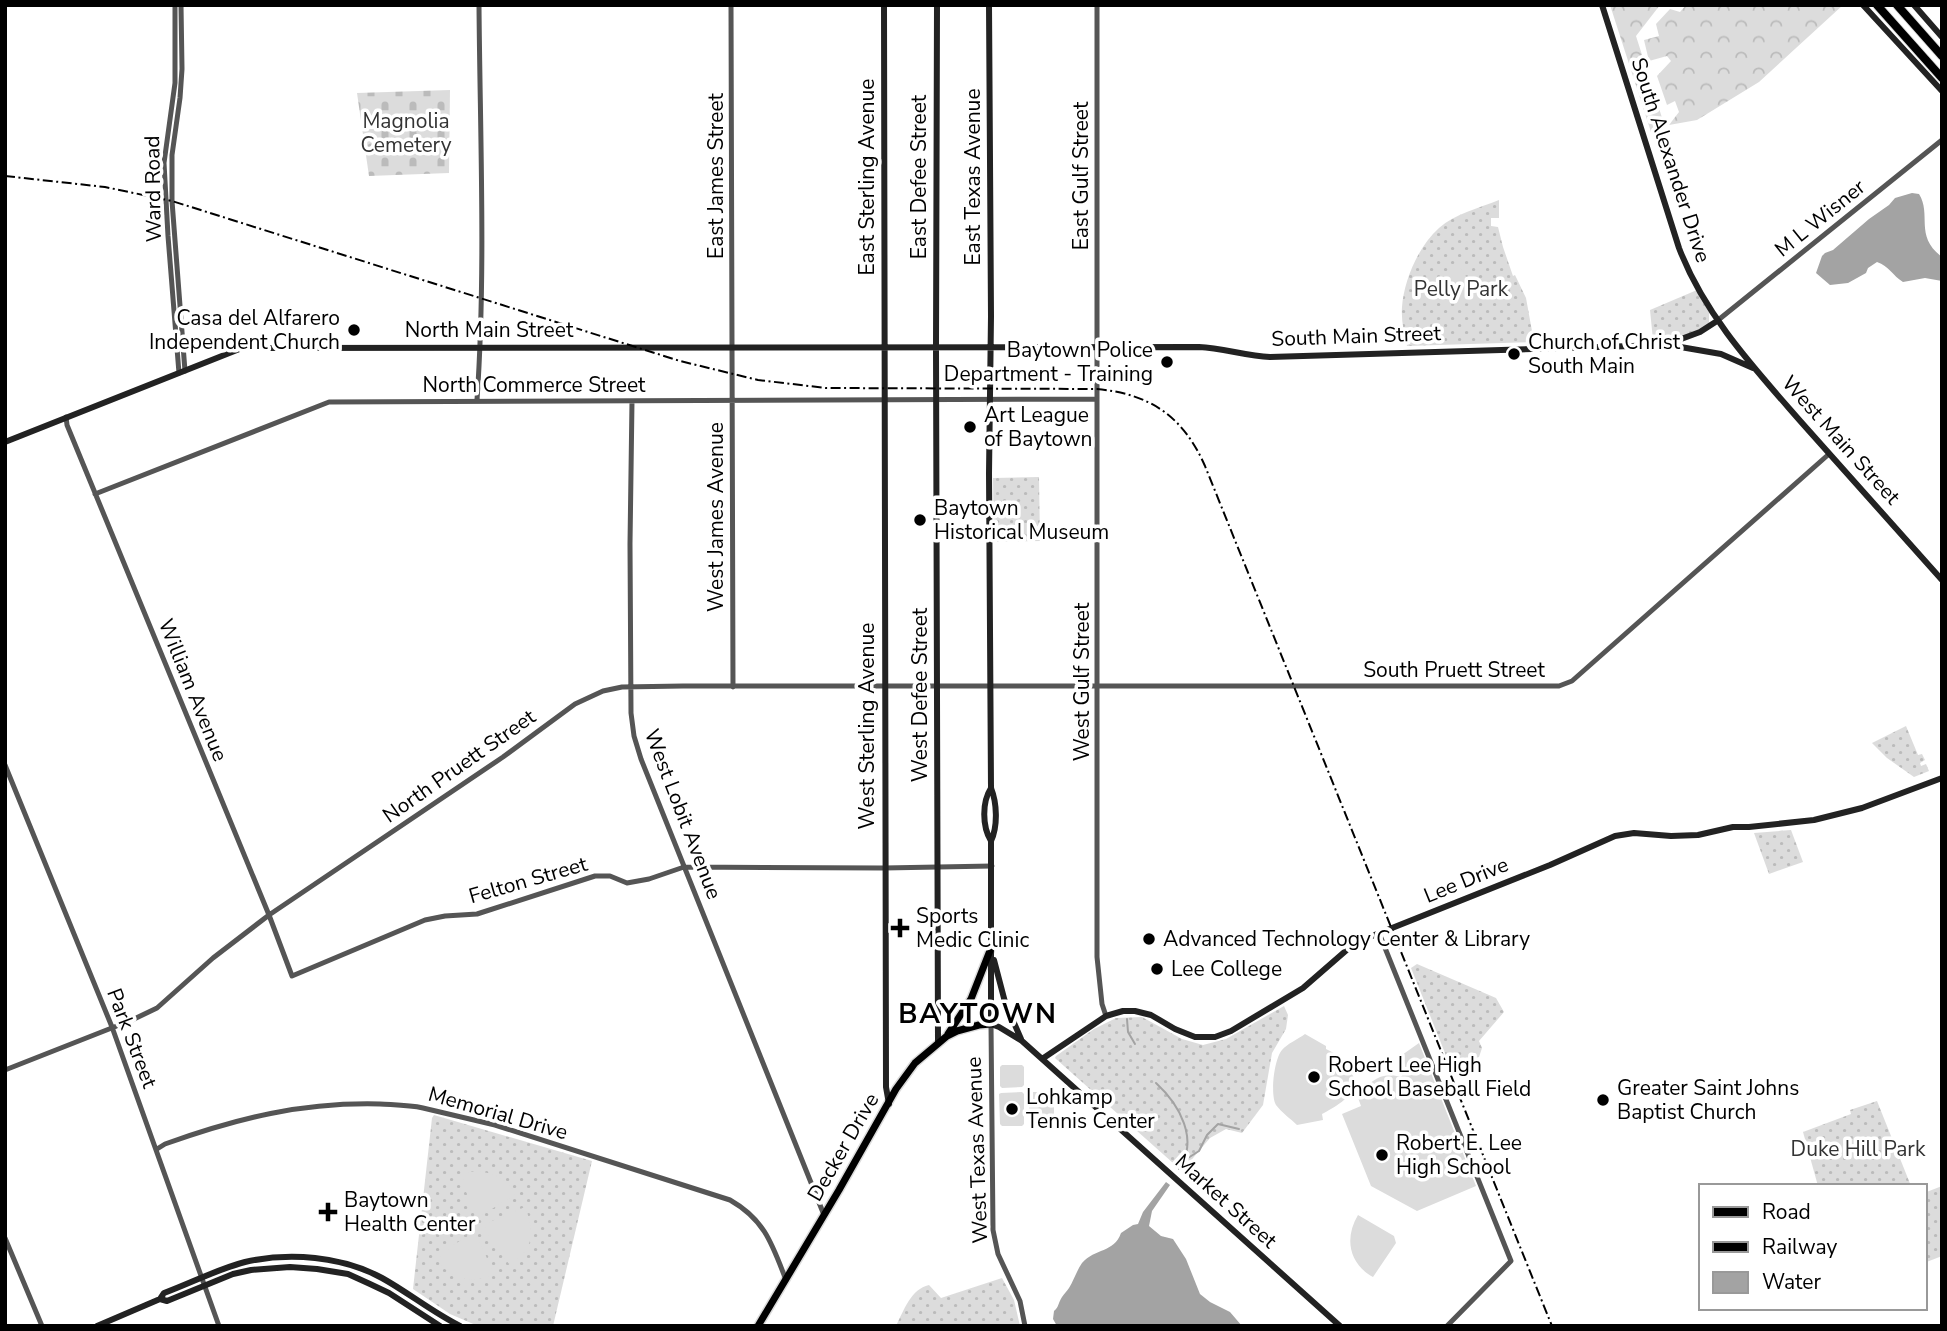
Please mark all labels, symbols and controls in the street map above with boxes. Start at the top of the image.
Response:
street label: South Alexander Drive [1625,54,1717,266]
street label: East Sterling Avenue [853,79,881,275]
street label: East Texas Avenue [959,88,987,266]
street label: East James Street [702,92,730,259]
street label: East Defee Street [905,94,933,259]
street label: East Gulf Street [1067,101,1095,250]
park label: Magnolia Cemetery [360,107,452,159]
street label: Ward Road [138,135,168,243]
street label: M L Wisner [1769,173,1871,263]
park label: Pelly Park [1414,275,1509,303]
place label: Casa del Alfarero Independent Church [149,304,340,356]
street label: North Main Street [405,316,574,344]
street label: South Main Street [1271,319,1442,353]
marker: Casa del Alfarero Independent Church [346,322,362,338]
place label: Church of Christ South Main [1528,328,1681,380]
place label: Baytown Police Department - Training [944,336,1153,388]
marker: Church of Christ South Main [1506,346,1522,362]
marker: Baytown Police Department - Training [1159,354,1175,370]
street label: West Main Street [1776,370,1907,511]
street label: North Commerce Street [423,371,646,399]
place label: Art League of Baytown [984,401,1093,453]
marker: Art League of Baytown [962,419,978,435]
street label: West James Avenue [702,422,730,612]
place label: Baytown Historical Museum [934,494,1109,546]
marker: Baytown Historical Museum [912,512,928,528]
street label: West Gulf Street [1068,602,1096,761]
street label: West Defee Street [906,607,934,782]
street label: William Avenue [152,615,234,765]
street label: West Sterling Avenue [853,623,881,829]
street label: South Pruett Street [1363,656,1545,684]
street label: North Pruett Street [377,702,542,829]
street label: West Lobit Avenue [638,725,728,903]
street label: Felton Street [466,850,591,910]
street label: Lee Drive [1420,850,1512,910]
place label: Sports Medic Clinic [916,902,1029,954]
marker: Sports Medic Clinic [890,918,910,938]
place label: Advanced Technology Center & Library [1163,925,1530,953]
marker: Advanced Technology Center & Library [1141,931,1157,947]
place label: Lee College [1171,955,1282,983]
marker: Lee College [1149,961,1165,977]
street label: Park Street [100,984,164,1092]
district label: BAYTOWN [898,995,1058,1033]
place label: Robert Lee High School Baseball Field [1328,1051,1531,1103]
street label: West Texas Avenue [960,1056,994,1244]
marker: Robert Lee High School Baseball Field [1306,1069,1322,1085]
place label: Greater Saint Johns Baptist Church [1617,1074,1799,1126]
street label: Memorial Drive [425,1080,571,1146]
place label: Lohkamp Tennis Center [1026,1083,1155,1135]
street label: Decker Drive [801,1088,885,1206]
marker: Greater Saint Johns Baptist Church [1595,1092,1611,1108]
marker: Lohkamp Tennis Center [1004,1101,1020,1117]
place label: Robert E. Lee High School [1396,1129,1522,1181]
park label: Duke Hill Park [1791,1135,1926,1163]
marker: Robert E. Lee High School [1374,1147,1390,1163]
street label: Market Street [1169,1148,1283,1255]
legend [1699,1184,1926,1310]
place label: Baytown Health Center [344,1186,476,1238]
text: Road [1762,1198,1811,1226]
marker: Baytown Health Center [318,1202,338,1222]
text: Railway [1762,1233,1837,1261]
text: Water [1762,1268,1821,1296]

